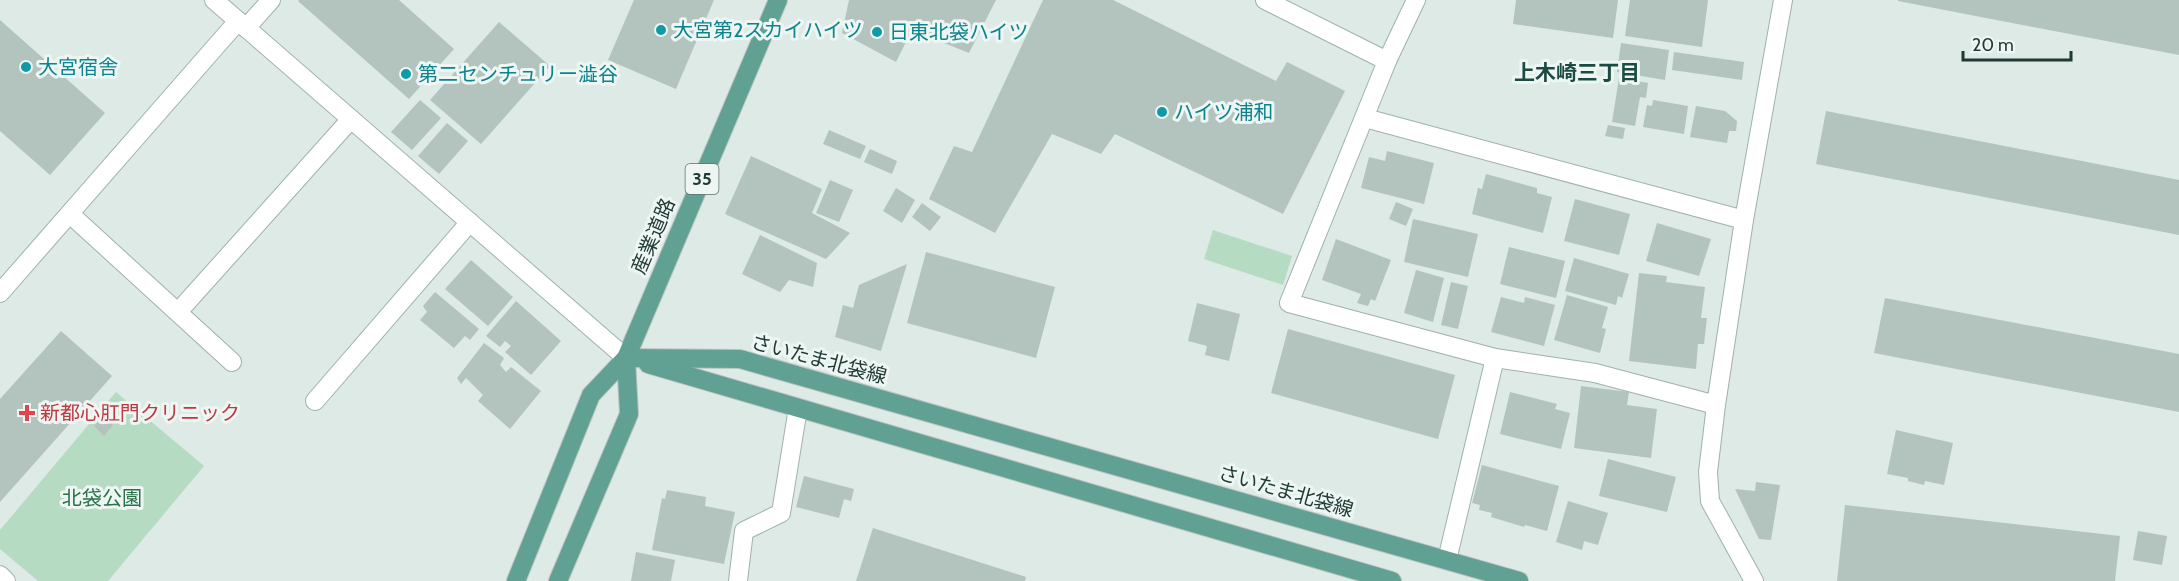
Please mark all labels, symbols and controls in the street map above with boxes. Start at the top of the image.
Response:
place label: 大宮第2スカイハイツ [673,18,863,42]
place label: 日東北袋ハイツ [889,20,1029,44]
marker: 大宮第2スカイハイツ [654,23,668,37]
scale bar [1963,24,2071,62]
marker: 日東北袋ハイツ [870,25,884,39]
text: 20 m [1972,34,2014,56]
place label: 大宮宿舎 [38,55,118,79]
marker: 大宮宿舎 [19,60,33,74]
district label: 上木崎三丁目 [1514,60,1640,85]
place label: 第二センチュリー澁谷 [418,62,618,86]
marker: 第二センチュリー澁谷 [399,67,413,81]
place label: ハイツ浦和 [1174,100,1274,124]
marker: ハイツ浦和 [1155,105,1169,119]
road number: 35 [686,164,718,194]
street label: 産業道路 [626,194,680,278]
street label: さいたま北袋線 [749,329,889,389]
place label: 新都心肛門クリニック [40,401,240,425]
marker: 新都心肛門クリニック [18,404,36,422]
street label: さいたま北袋線 [1216,460,1356,522]
park label: 北袋公園 [62,486,142,510]

